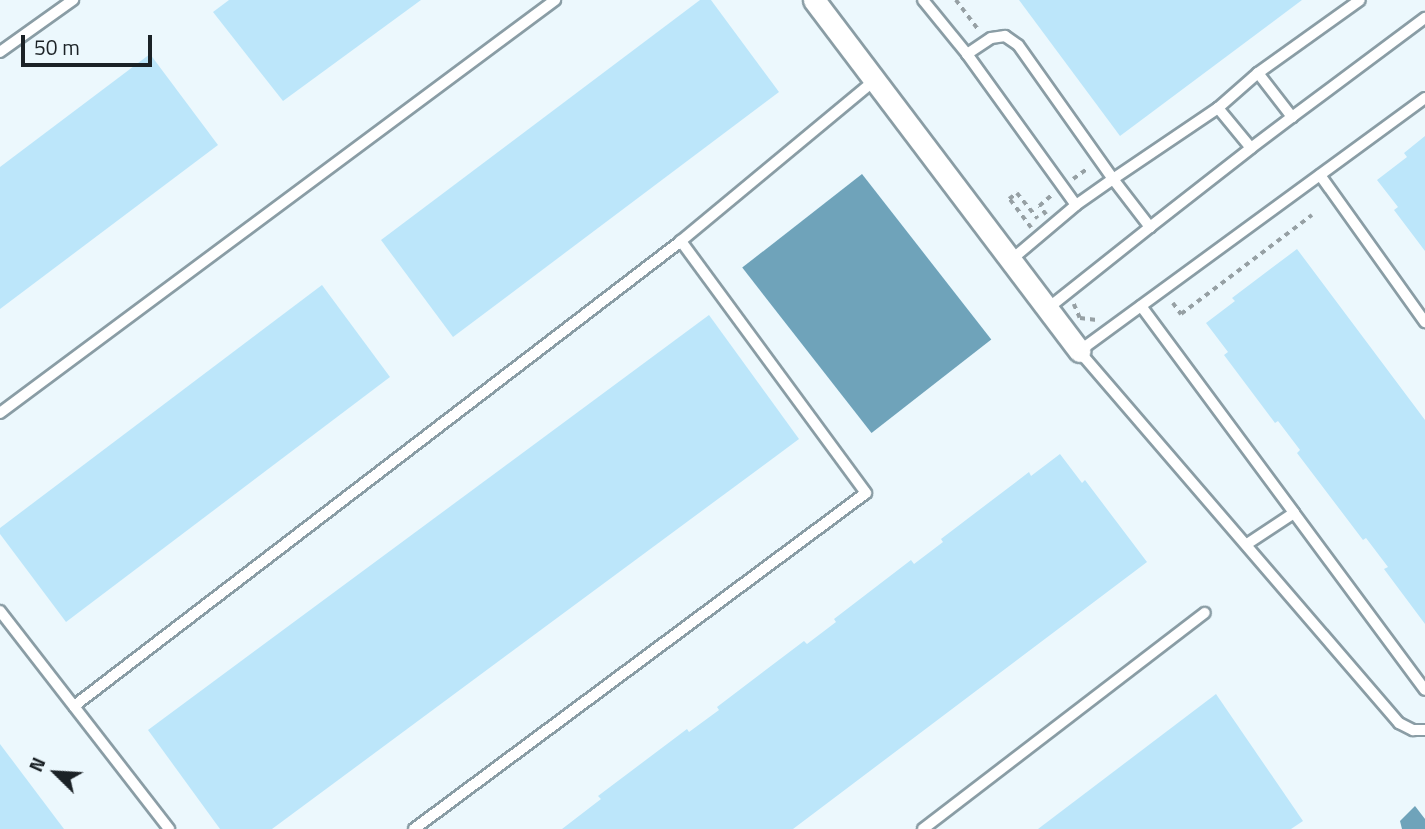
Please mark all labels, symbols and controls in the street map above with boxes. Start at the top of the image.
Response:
scale bar [24,21,156,65]
text: 50 m [34,31,80,63]
north arrow [21,738,91,808]
text: N [20,752,52,776]

